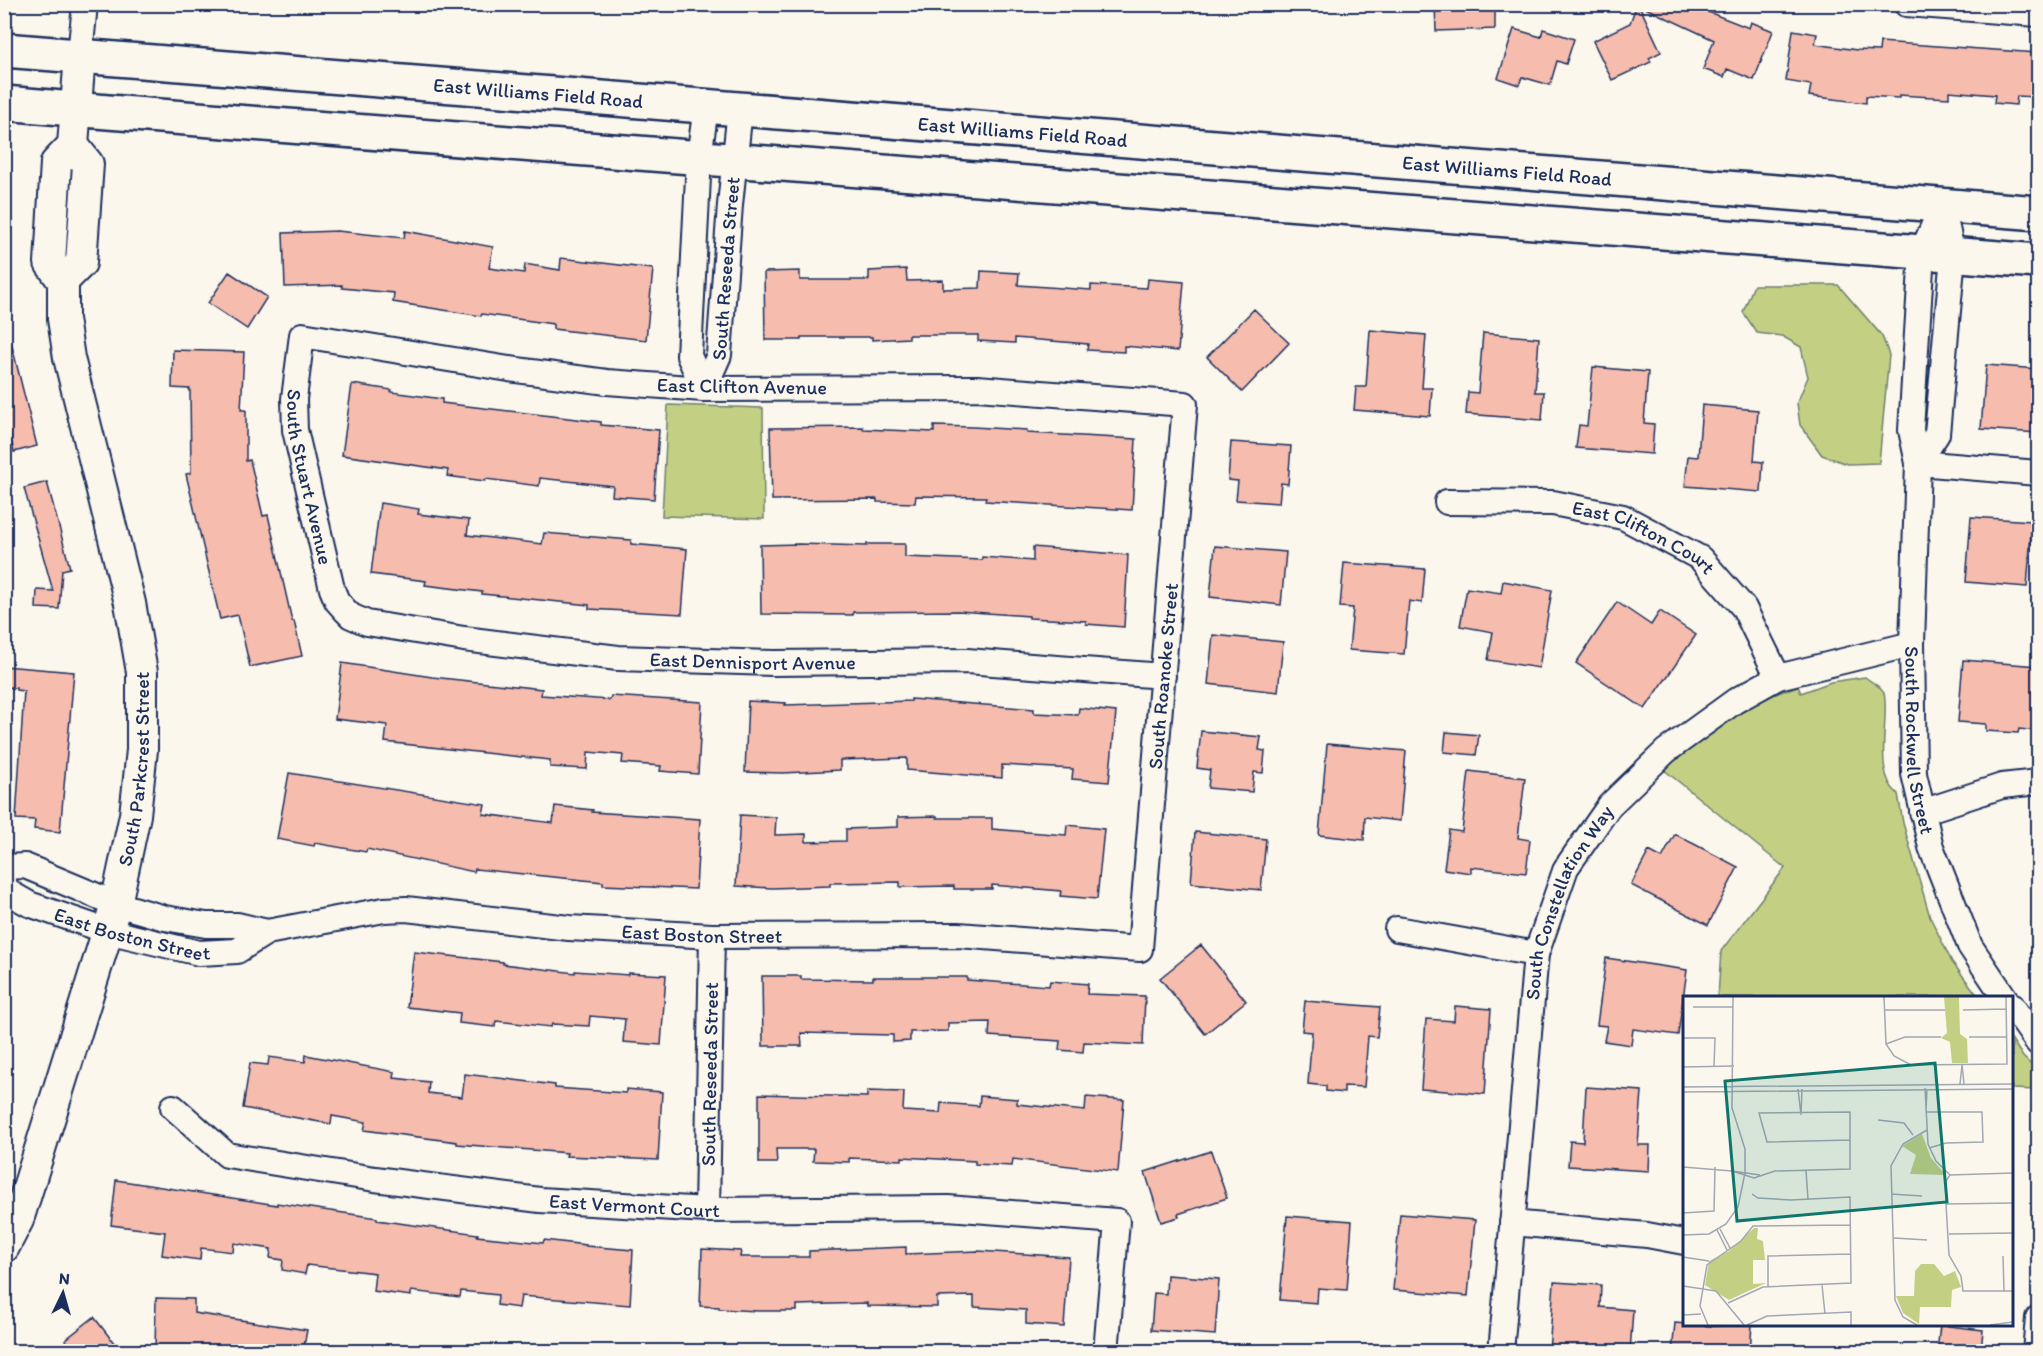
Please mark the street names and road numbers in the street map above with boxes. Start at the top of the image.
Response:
street label: East Williams Field Road [432,72,644,113]
street label: East Williams Field Road [917,111,1129,152]
street label: East Williams Field Road [1401,150,1613,191]
street label: South Reseeda Street [707,175,745,361]
street label: East Clifton Avenue [657,373,827,399]
street label: South Stuart Avenue [282,388,338,567]
street label: East Clifton Court [1570,495,1720,579]
street label: South Roanoke Street [1143,582,1183,770]
street label: South Rockwell Street [1900,646,1940,836]
street label: East Dennisport Avenue [649,647,856,675]
street label: South Parkcrest Street [112,671,154,868]
street label: South Constellation Way [1520,800,1619,1001]
street label: East Boston Street [51,902,211,966]
street label: East Boston Street [621,919,783,948]
street label: South Reseeda Street [696,982,723,1166]
street label: East Vermont Court [548,1189,720,1222]

